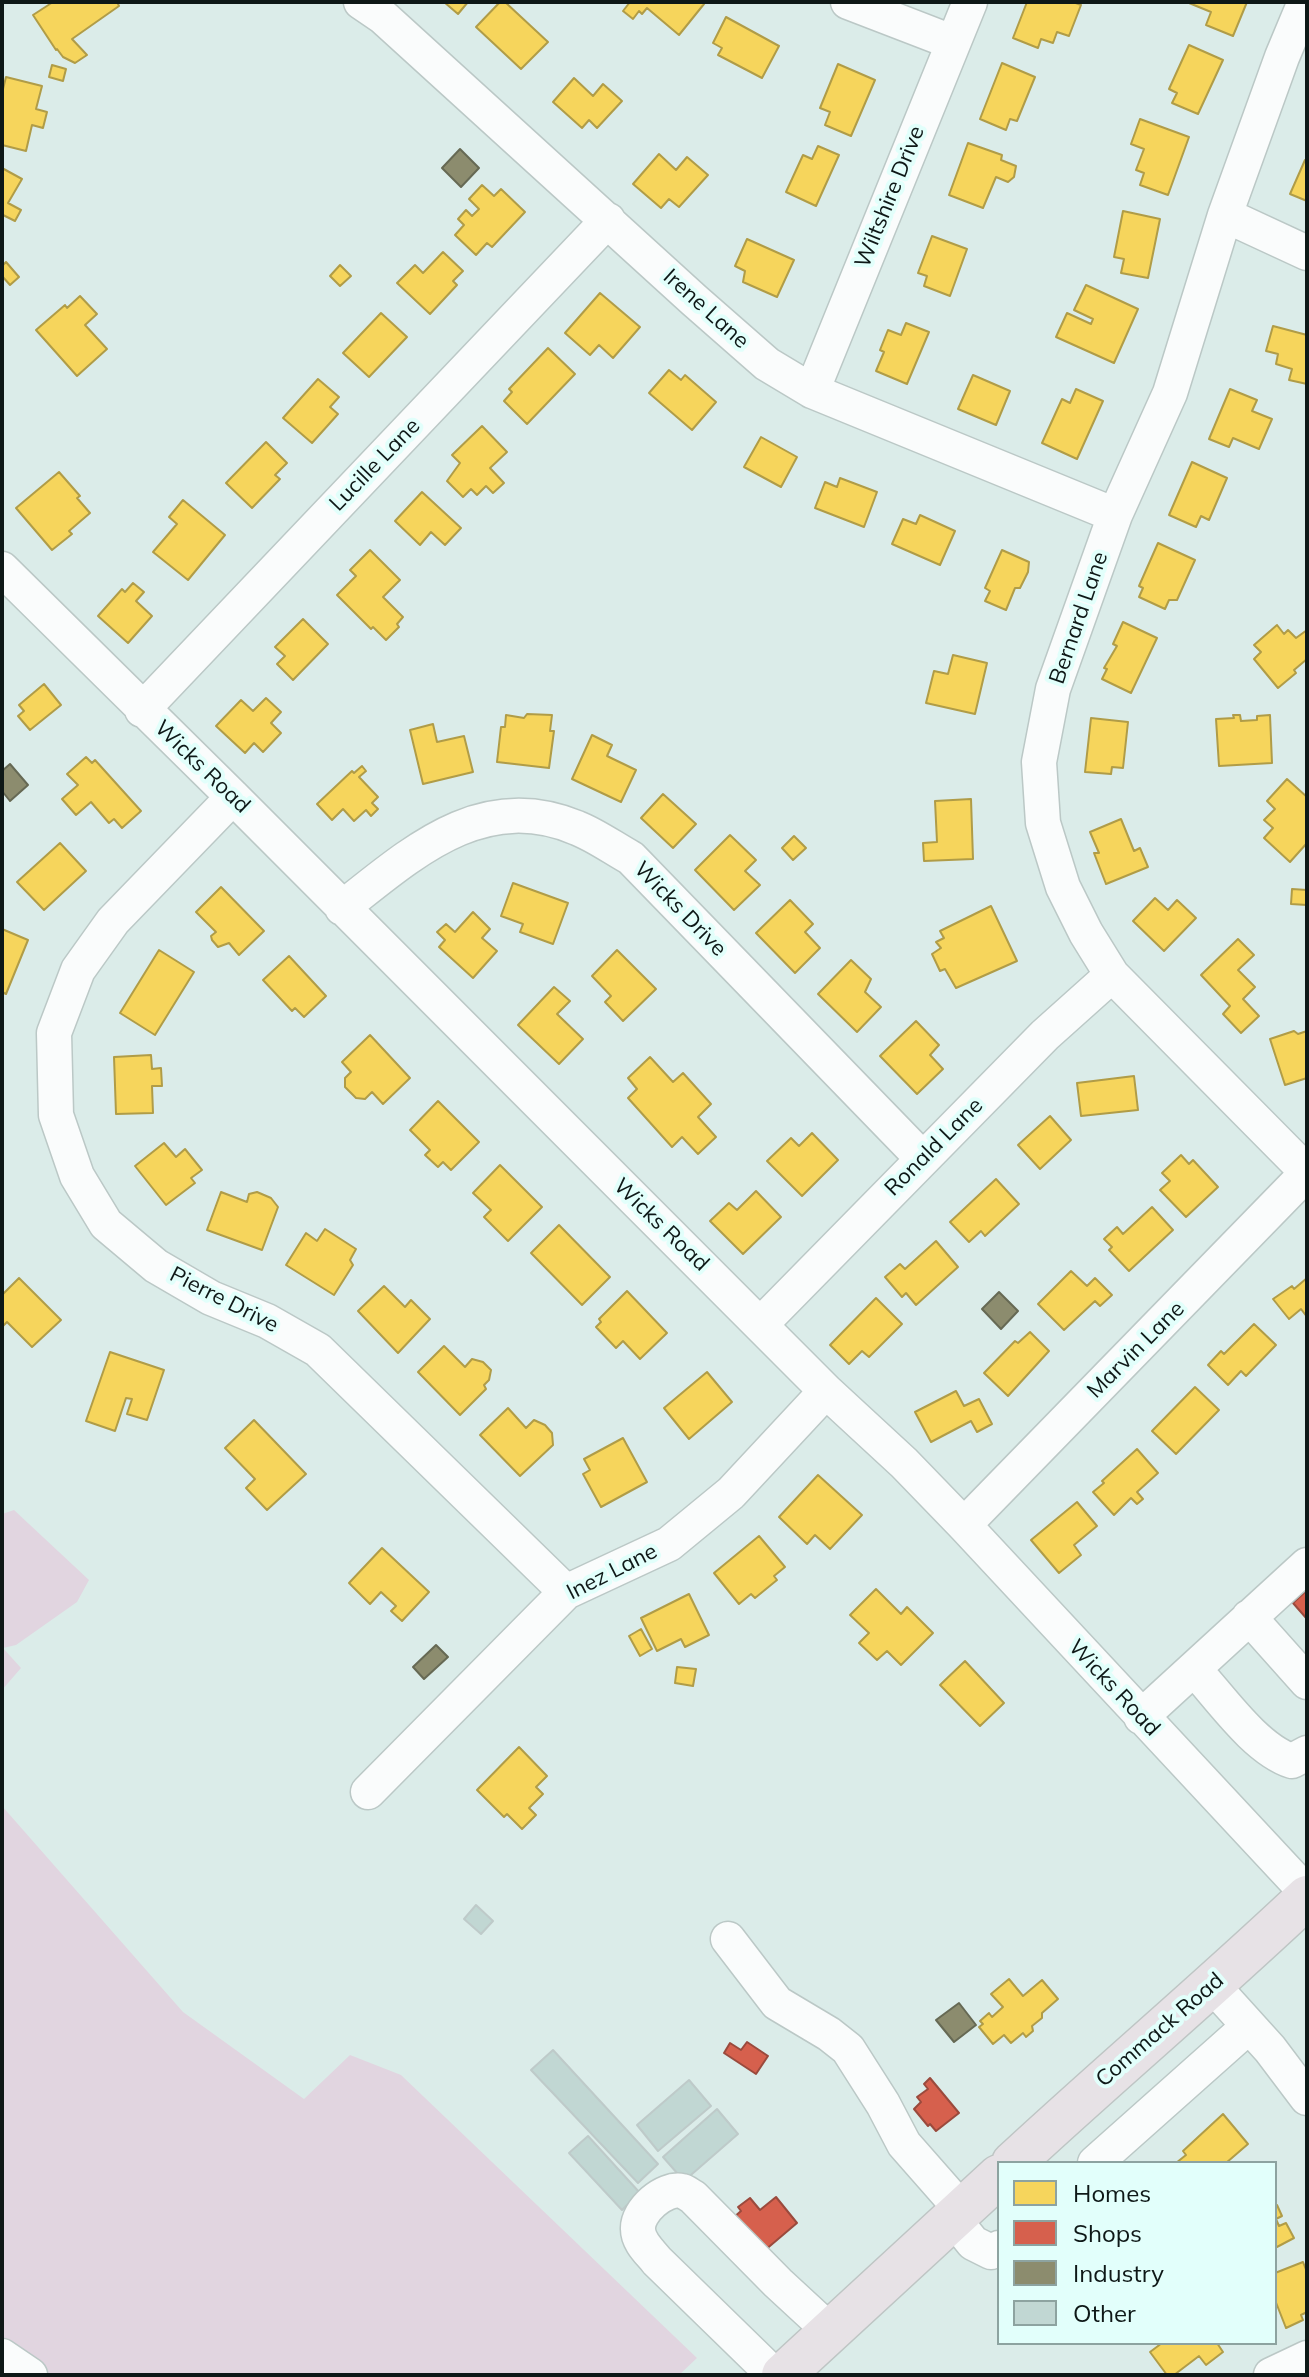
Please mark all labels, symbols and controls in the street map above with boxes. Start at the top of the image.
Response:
street label: Wiltshire Drive [850,122,930,272]
street label: Irene Lane [658,264,754,354]
street label: Lucille Lane [324,413,426,517]
street label: Bernard Lane [1044,549,1114,687]
street label: Wicks Road [149,715,255,819]
street label: Wicks Drive [628,856,732,962]
street label: Ronald Lane [879,1092,989,1202]
street label: Wicks Road [608,1173,714,1277]
street label: Pierre Drive [165,1261,283,1339]
street label: Marvin Lane [1082,1296,1190,1404]
street label: Inez Lane [562,1538,662,1606]
street label: Wicks Road [1063,1634,1165,1742]
street label: Commack Road [1091,1967,1229,2093]
legend [997,2161,1277,2345]
text: Homes [1073,2178,1151,2208]
text: Shops [1073,2218,1142,2248]
text: Industry [1073,2258,1164,2288]
text: Other [1073,2298,1136,2328]

